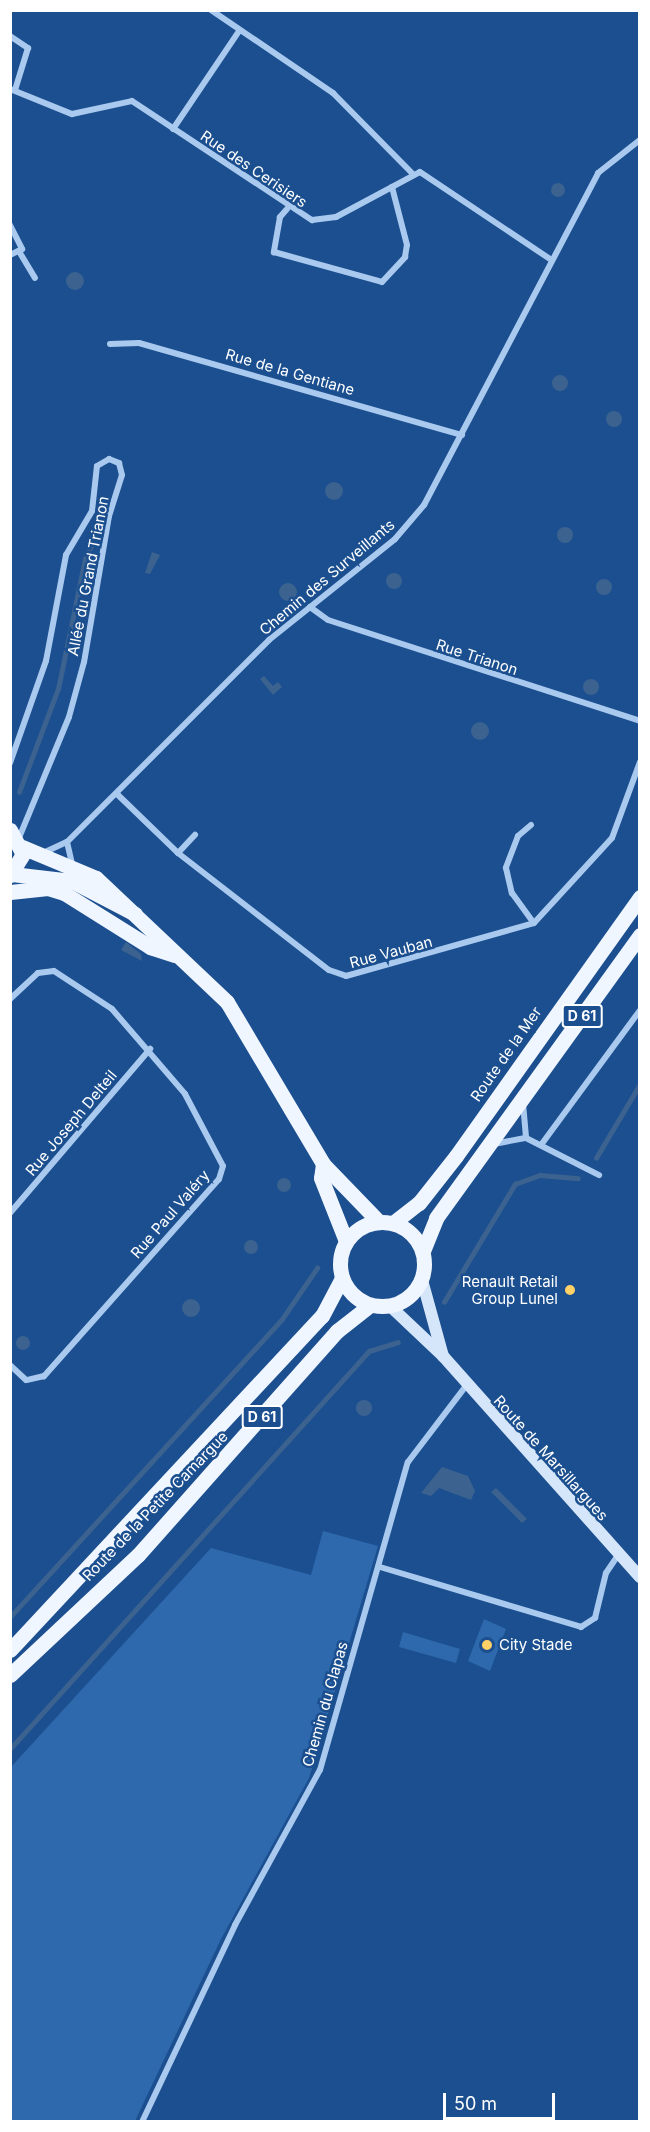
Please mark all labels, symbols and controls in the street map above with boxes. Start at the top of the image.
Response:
street label: Rue des Cerisiers [197,127,311,211]
street label: Rue de la Gentiane [223,345,357,399]
street label: Allée du Grand Trianon [64,494,112,658]
street label: Chemin des Surveillants [256,515,398,639]
street label: Rue Trianon [434,635,520,679]
street label: Rue Vauban [348,932,434,972]
street label: Route de la Mer [467,1003,545,1105]
road number: D 61 [561,1005,603,1027]
street label: Rue Joseph Delteil [22,1067,120,1179]
street label: Rue Paul Valéry [127,1166,213,1262]
place label: Renault Retail Group Lunel [462,1272,558,1307]
marker: Renault Retail Group Lunel [563,1283,577,1297]
street label: Route de Marsillargues [490,1392,612,1524]
road number: D 61 [241,1406,283,1428]
street label: Route de la Petite Camargue [79,1427,231,1585]
place label: City Stade [499,1636,572,1654]
marker: City Stade [480,1638,494,1652]
street label: Chemin du Clapas [299,1639,351,1769]
scale bar [446,2081,558,2119]
text: 50 m [454,2093,497,2114]

